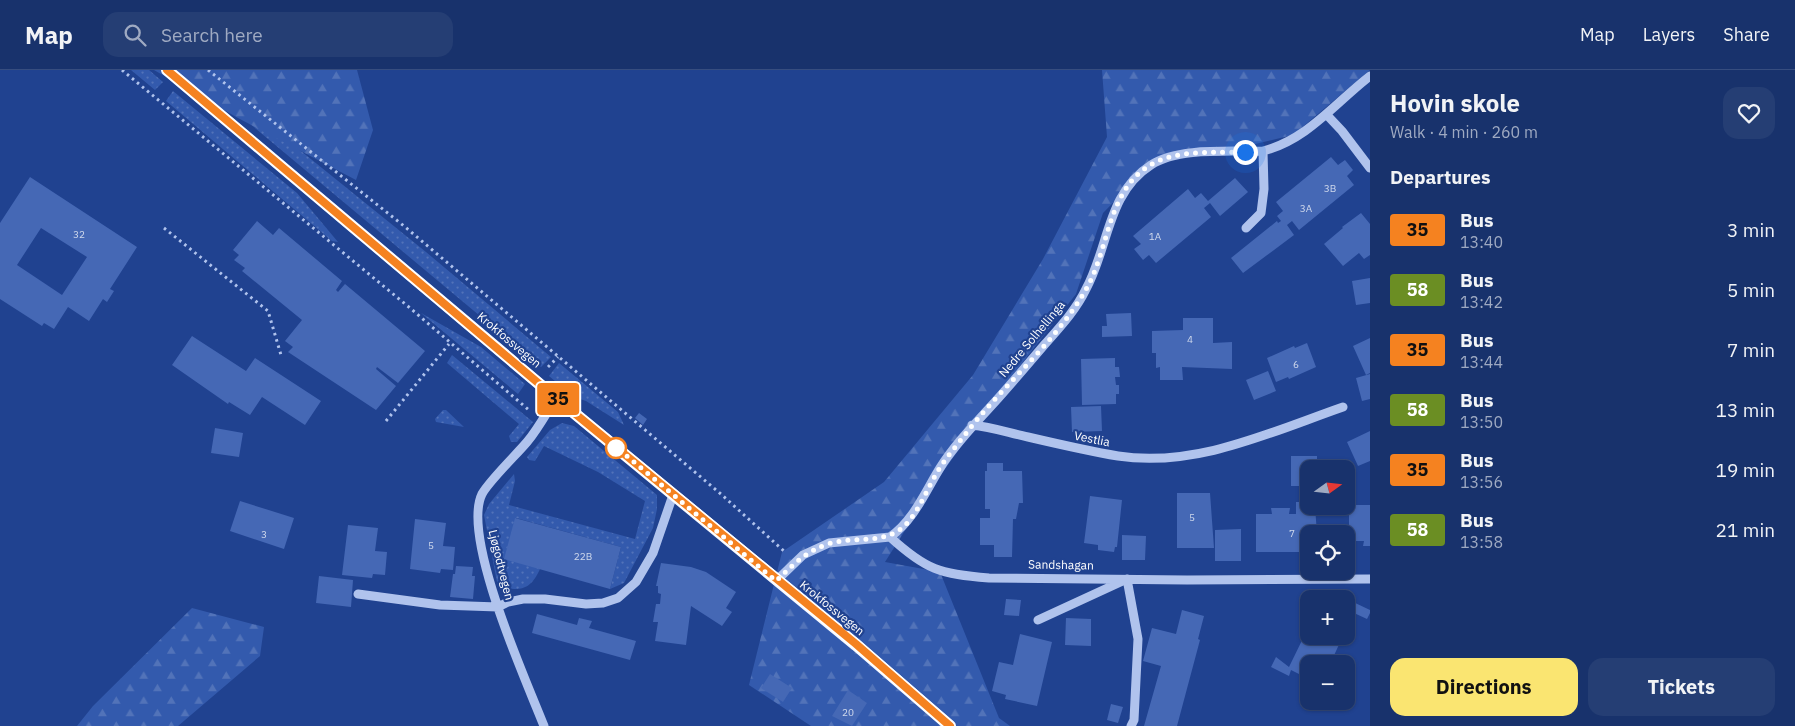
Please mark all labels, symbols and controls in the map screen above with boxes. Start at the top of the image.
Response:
search box [103,12,453,57]
text: Map [25,19,73,51]
icon: search [121,21,149,49]
text: Search here [161,23,263,47]
text: Map [1580,23,1615,46]
text: Layers [1643,23,1695,46]
text: Share [1723,23,1770,46]
text: Hovin skole [1390,87,1520,119]
button: heart [1723,87,1775,139]
text: Walk · 4 min · 260 m [1390,122,1538,142]
your location [1233,140,1258,165]
text: Departures [1390,165,1490,189]
house number: 3B [1324,182,1336,195]
house number: 3A [1300,202,1313,215]
text: Bus [1460,208,1494,232]
text: 35 [1407,218,1428,241]
text: 3 min [1727,218,1775,242]
house number: 32 [73,228,85,241]
house number: 1A [1149,230,1162,243]
text: 13:40 [1460,232,1503,252]
text: Bus [1460,268,1494,292]
text: 58 [1407,278,1428,301]
text: 5 min [1727,278,1775,302]
text: 13:42 [1460,292,1503,312]
street label: Nedre Solhellinga [995,297,1068,380]
street label: Krokfossvegen [474,308,544,371]
text: Bus [1460,328,1494,352]
house number: 4 [1187,333,1193,346]
text: 35 [1407,338,1428,361]
text: 7 min [1727,338,1775,362]
text: 13:44 [1460,352,1503,372]
house number: 6 [1293,358,1299,371]
line badge: 35 [536,383,580,415]
text: 35 [547,387,569,410]
text: Bus [1460,388,1494,412]
text: 58 [1407,398,1428,421]
text: 13 min [1716,398,1775,422]
text: 13:50 [1460,412,1503,432]
street label: Vestlia [1073,428,1112,449]
unlabelled marker [605,437,627,459]
text: Bus [1460,448,1494,472]
text: 35 [1407,458,1428,481]
text: 19 min [1716,458,1775,482]
north arrow [1300,460,1355,515]
map controls [1300,460,1355,710]
text: 13:56 [1460,472,1503,492]
text: Bus [1460,508,1494,532]
house number: 5 [1189,511,1195,524]
text: 58 [1407,518,1428,541]
text: 21 min [1716,518,1775,542]
button: locate [1300,525,1355,580]
house number: 7 [1289,527,1295,540]
house number: 3 [261,528,267,541]
street label: Ljøgodtvegen [485,528,517,602]
text: 13:58 [1460,532,1503,552]
house number: 5 [428,539,434,552]
house number: 22B [574,550,592,563]
street label: Sandshagan [1028,556,1094,573]
street label: Krokfossvegen [797,577,868,638]
button: + [1300,590,1355,645]
button: − [1300,655,1355,710]
button: Directions [1390,658,1578,716]
button: Tickets [1588,658,1775,716]
house number: 20 [842,706,854,719]

